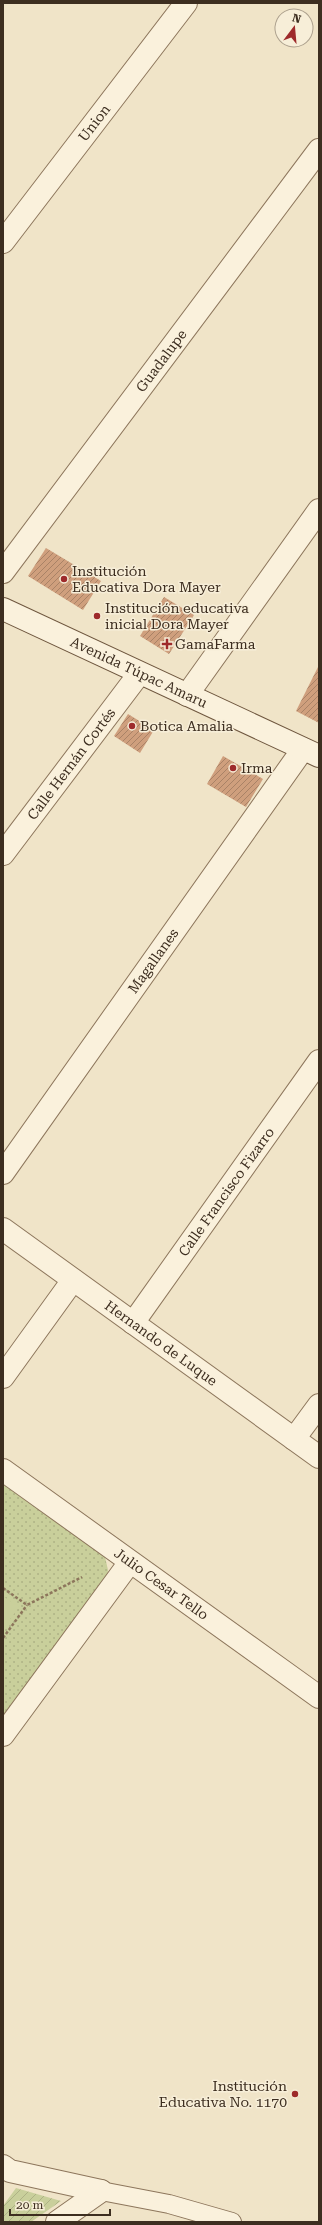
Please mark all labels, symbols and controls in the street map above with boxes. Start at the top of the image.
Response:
north arrow [274,8,314,48]
text: N [291,11,303,26]
street label: Union [75,101,113,144]
street label: Guadalupe [133,326,190,395]
place label: Institución Educativa Dora Mayer [72,563,221,595]
marker: Institución Educativa Dora Mayer [59,574,69,584]
place label: Institución educativa inicial Dora Mayer [105,600,249,632]
marker: Institución educativa inicial Dora Mayer [92,611,102,621]
street label: Avenida Túpac Amaru [68,634,210,711]
place label: GamaFarma [175,636,256,652]
marker: GamaFarma [162,639,172,649]
street label: Calle Hernán Cortés [24,705,119,823]
place label: Botica Amalia [140,718,234,734]
marker: Botica Amalia [127,721,137,731]
place label: Irma [241,760,273,776]
marker: Irma [228,763,238,773]
street label: Magallanes [125,925,182,996]
street label: Calle Francisco Fizarro [175,1124,277,1259]
street label: Hernando de Luque [102,1297,221,1389]
street label: Julio Cesar Tello [111,1545,212,1623]
place label: Institución Educativa No. 1170 [159,2078,287,2110]
marker: Institución Educativa No. 1170 [290,2089,300,2099]
scale bar [10,2191,110,2217]
text: 20 m [16,2198,43,2212]

